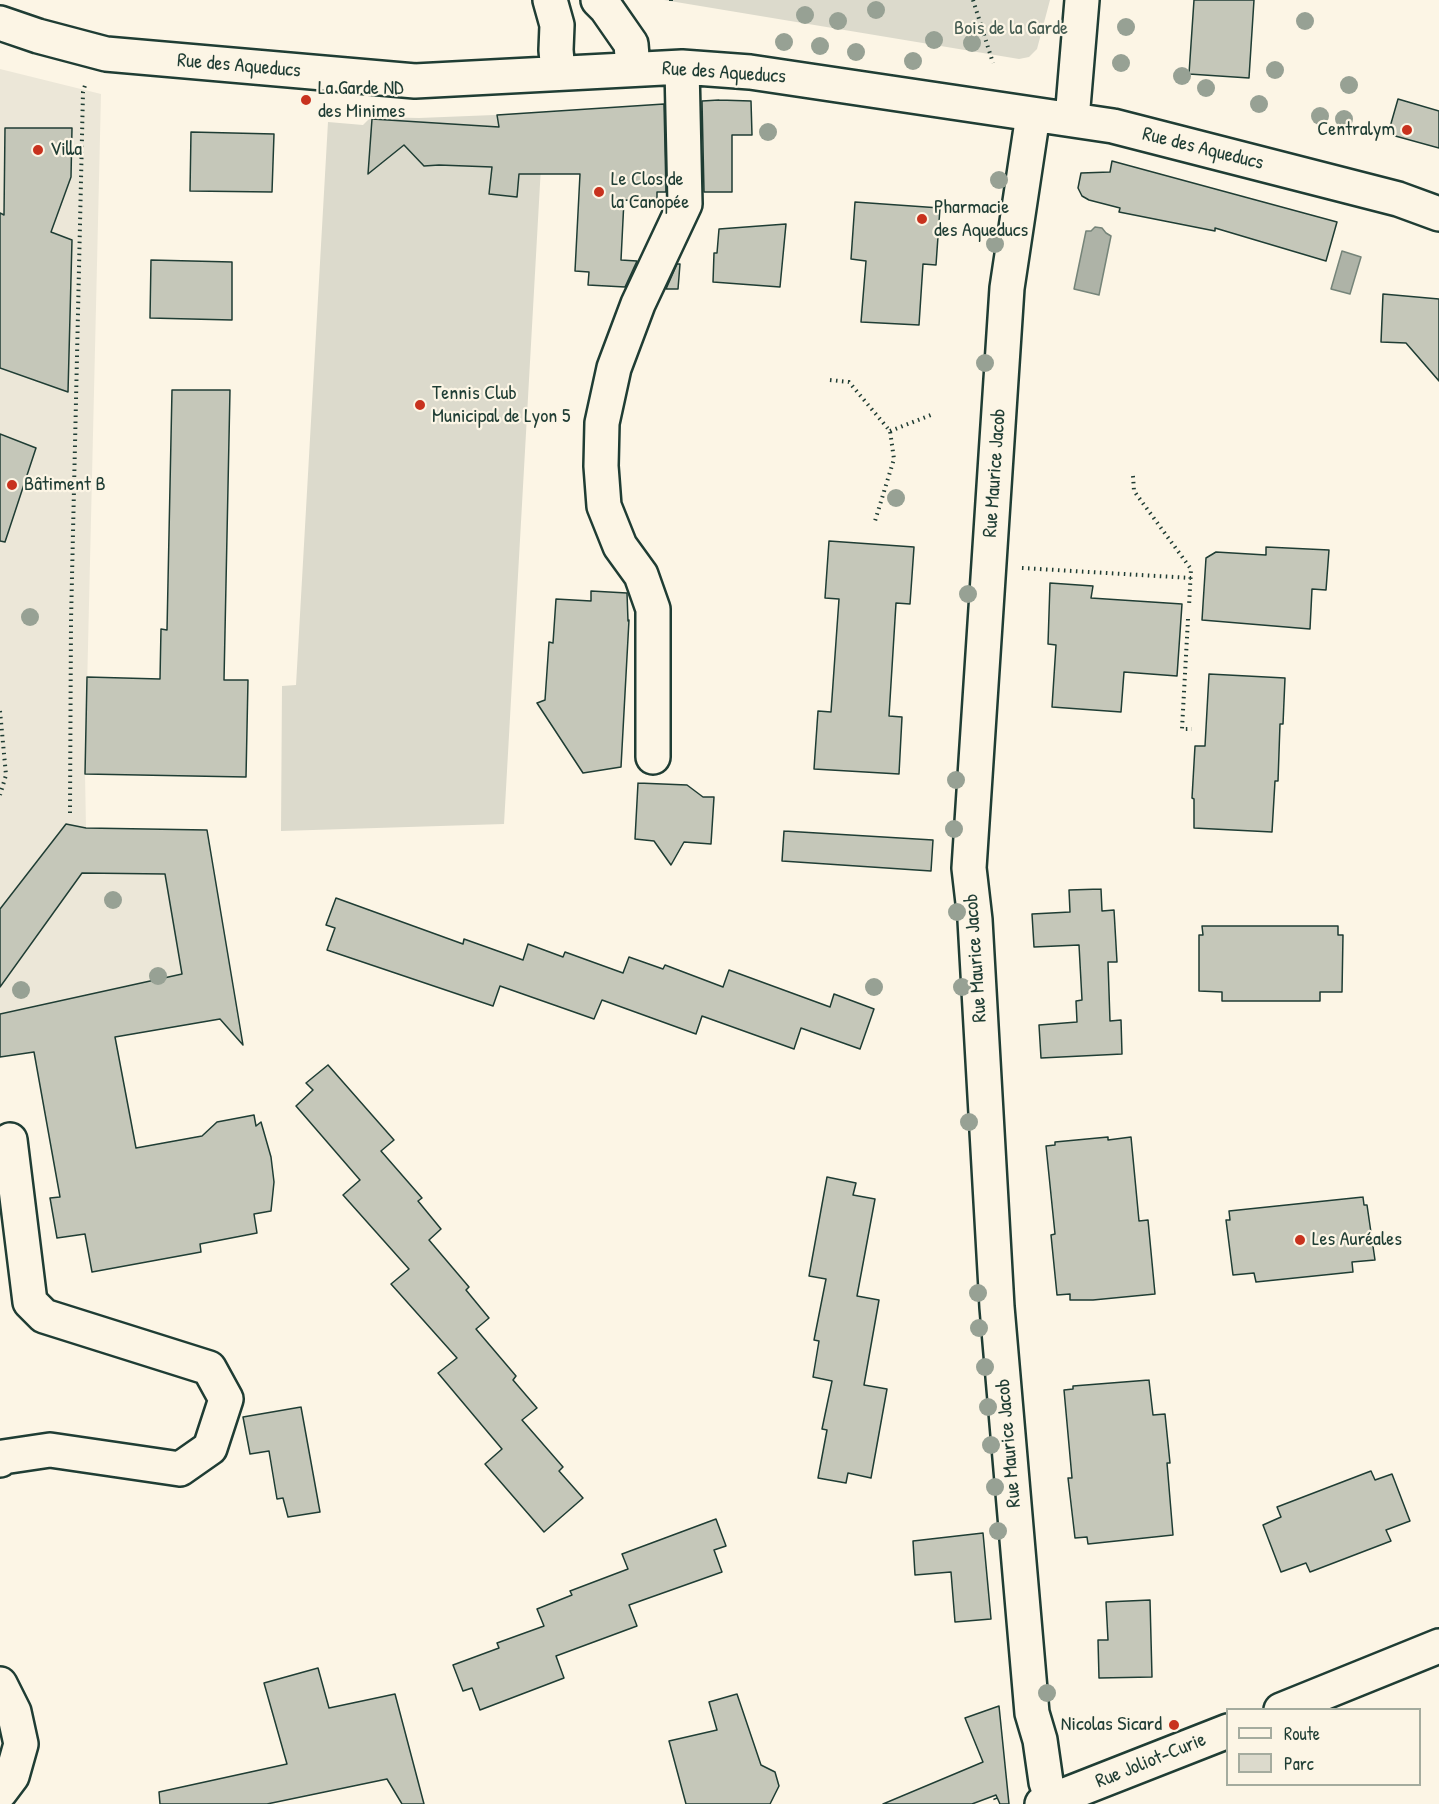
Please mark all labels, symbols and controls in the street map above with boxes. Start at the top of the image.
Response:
park label: Bois de la Garde [954,17,1068,41]
street label: Rue des Aqueducs [176,49,302,83]
street label: Rue des Aqueducs [661,57,787,89]
place label: La Garde ND des Minimes [318,77,405,124]
marker: La Garde ND des Minimes [299,93,313,107]
place label: Centralym [1317,118,1395,142]
street label: Rue des Aqueducs [1140,122,1266,176]
marker: Centralym [1400,123,1414,137]
place label: Villa [50,138,82,162]
marker: Villa [31,143,45,157]
place label: Le Clos de la Canopée [611,168,689,215]
marker: Le Clos de la Canopée [592,185,606,199]
place label: Pharmacie des Aqueducs [934,196,1028,243]
marker: Pharmacie des Aqueducs [915,212,929,226]
place label: Tennis Club Municipal de Lyon 5 [432,382,570,429]
marker: Tennis Club Municipal de Lyon 5 [413,398,427,412]
street label: Rue Maurice Jacob [979,408,1011,538]
place label: Bâtiment B [24,473,106,497]
marker: Bâtiment B [5,478,19,492]
street label: Rue Maurice Jacob [960,893,992,1023]
place label: Les Auréales [1312,1228,1402,1252]
marker: Les Auréales [1293,1233,1307,1247]
street label: Rue Maurice Jacob [991,1378,1027,1508]
legend [1226,1708,1421,1786]
place label: Nicolas Sicard [1061,1713,1162,1737]
marker: Nicolas Sicard [1167,1718,1181,1732]
text: Route [1284,1721,1320,1746]
street label: Rue Joliot-Curie [1092,1728,1210,1794]
text: Parc [1284,1751,1314,1776]

